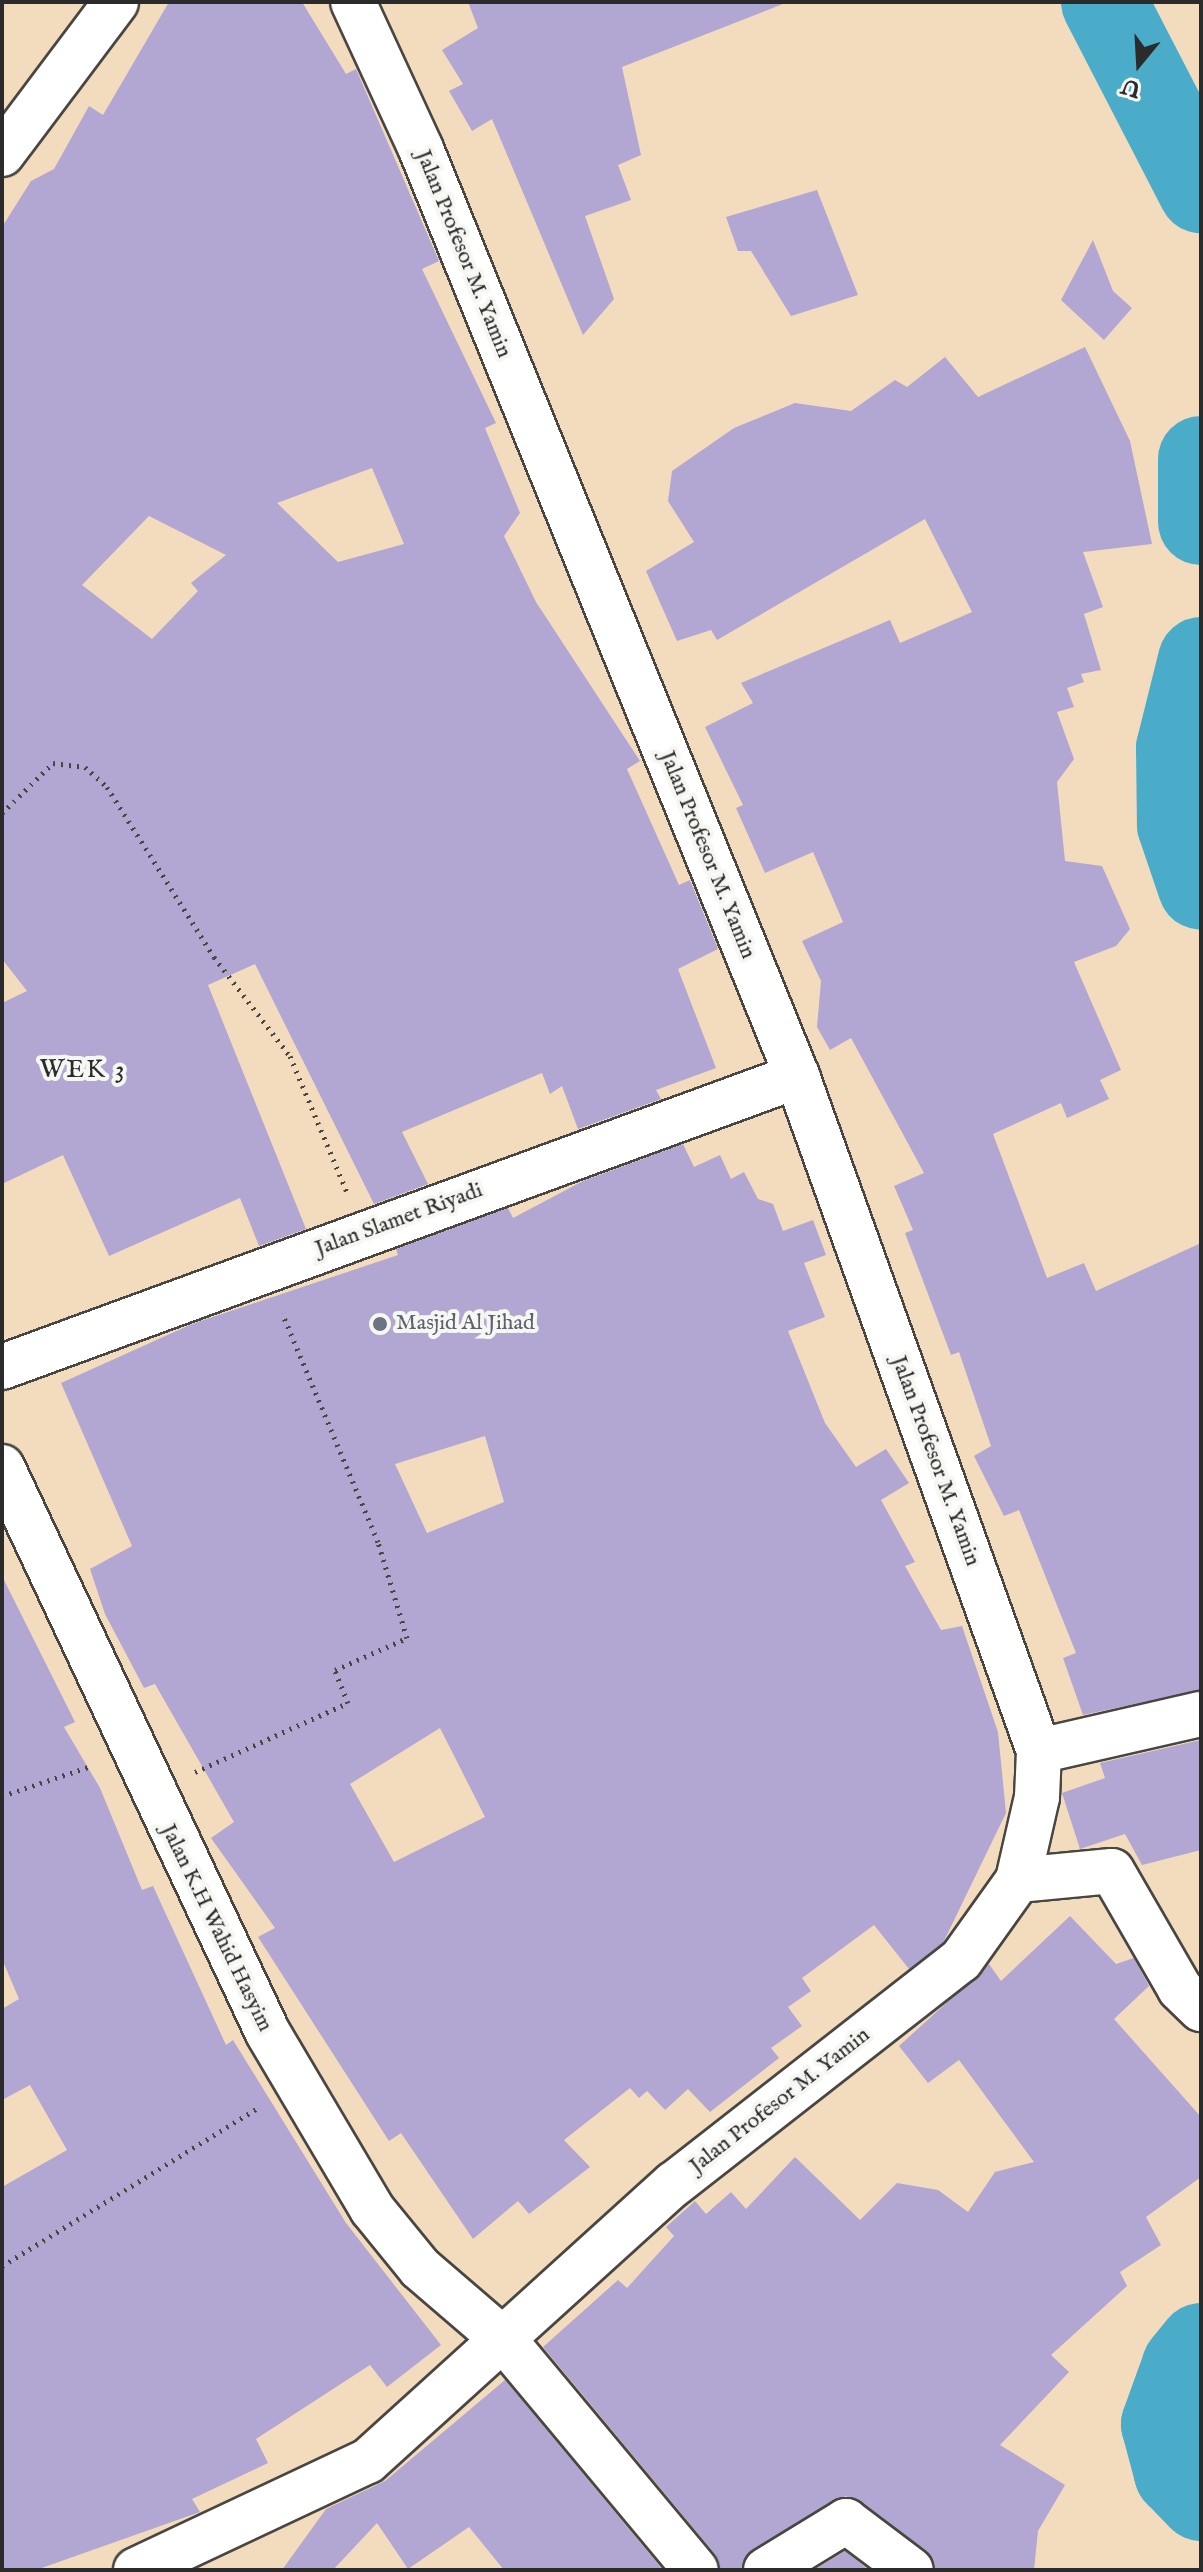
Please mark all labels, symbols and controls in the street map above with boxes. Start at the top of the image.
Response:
north arrow [1099,24,1179,104]
text: U [1118,71,1145,103]
street label: Jalan Profesor M. Yamin [409,146,517,362]
street label: Jalan Profesor M. Yamin [653,747,761,963]
district label: WEK 3 [40,1054,126,1086]
street label: Jalan Slamet Riyadi [312,1177,486,1263]
place label: Masjid Al Jihad [396,1311,535,1337]
marker: Masjid Al Jihad [371,1315,389,1333]
street label: Jalan Profesor M. Yamin [885,1352,985,1570]
street label: Jalan K.H Wahid Hasyim [154,1820,278,2036]
street label: Jalan Profesor M. Yamin [685,2022,875,2180]

